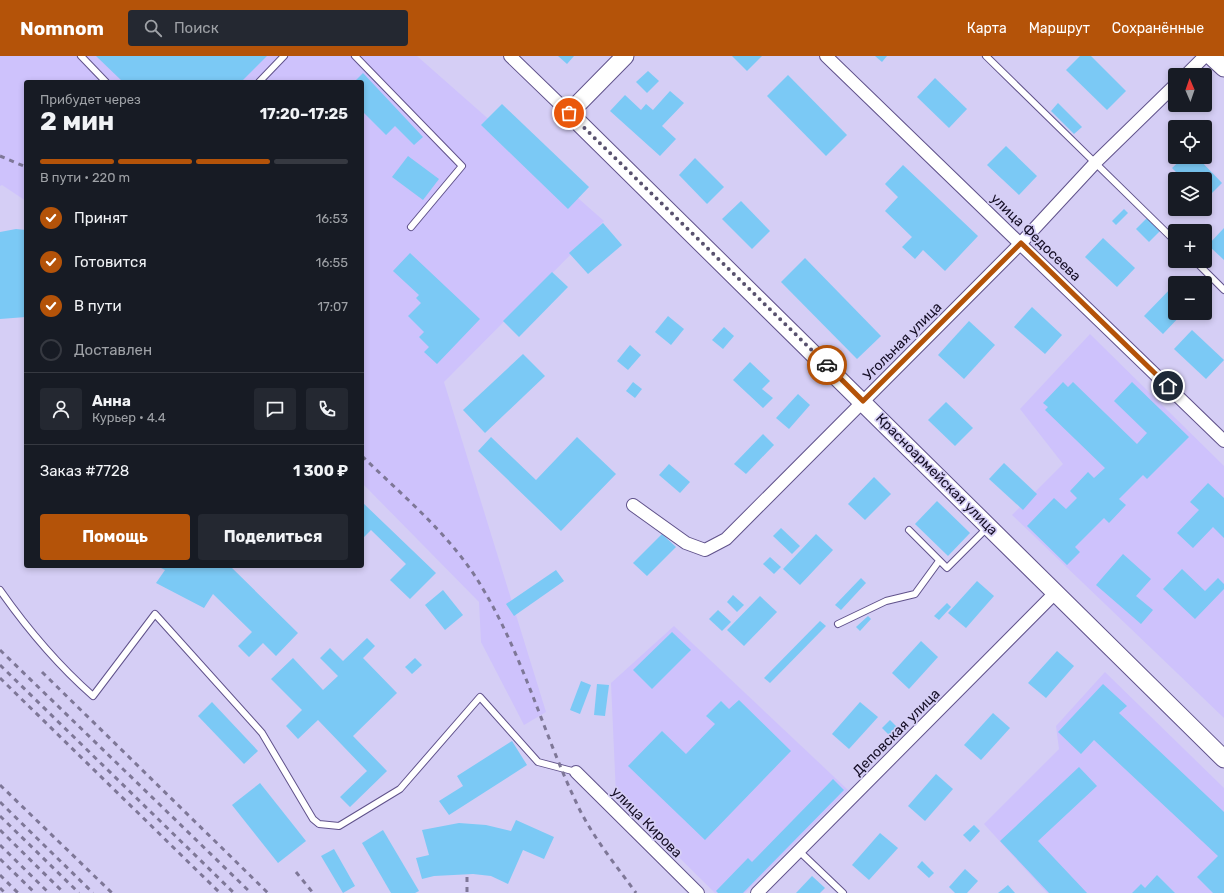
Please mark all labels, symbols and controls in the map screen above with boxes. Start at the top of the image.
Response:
search box [128,10,408,46]
text: Nomnom [20,17,104,40]
icon: search [142,17,164,39]
text: Поиск [174,19,219,37]
text: Карта [967,20,1007,37]
text: Маршрут [1029,20,1090,37]
text: Сохранённые [1112,20,1204,37]
north arrow [1168,68,1212,112]
map controls [1168,68,1212,320]
text: Прибудет через [40,92,141,107]
pin [552,96,586,130]
icon: bag [558,102,580,124]
text: 17:20–17:25 [260,105,348,123]
text: 2 мин [40,106,114,137]
button: locate [1168,120,1212,164]
text: В пути · 220 m [40,170,130,185]
button: layers [1168,172,1212,216]
street label: улица Федосеева [987,190,1084,285]
icon: check [40,207,62,229]
text: Принят [74,209,128,227]
text: 16:53 [316,211,348,226]
button: + [1168,224,1212,268]
icon: check [40,251,62,273]
text: Готовится [74,253,147,271]
text: 16:55 [316,255,348,270]
button: − [1168,276,1212,320]
icon: check [40,295,62,317]
text: В пути [74,297,122,315]
text: 17:07 [318,299,348,314]
street label: Угольная улица [860,299,945,384]
text: Доставлен [74,341,152,359]
courier [807,345,847,385]
icon: car [816,354,838,376]
pin [1151,369,1185,403]
icon: home [1157,375,1179,397]
button: person [40,388,82,430]
button: chat [254,388,296,430]
button: phone [306,388,348,430]
text: Анна [92,392,131,410]
text: Курьер · 4.4 [92,410,166,425]
street label: Красноармейская улица [872,410,1001,539]
text: Заказ #7728 [40,462,129,480]
text: 1 300 ₽ [293,462,348,480]
button: Помощь [40,514,190,560]
button: Поделиться [198,514,348,560]
street label: Деповская улица [849,685,943,779]
street label: улица Кирова [608,783,686,861]

